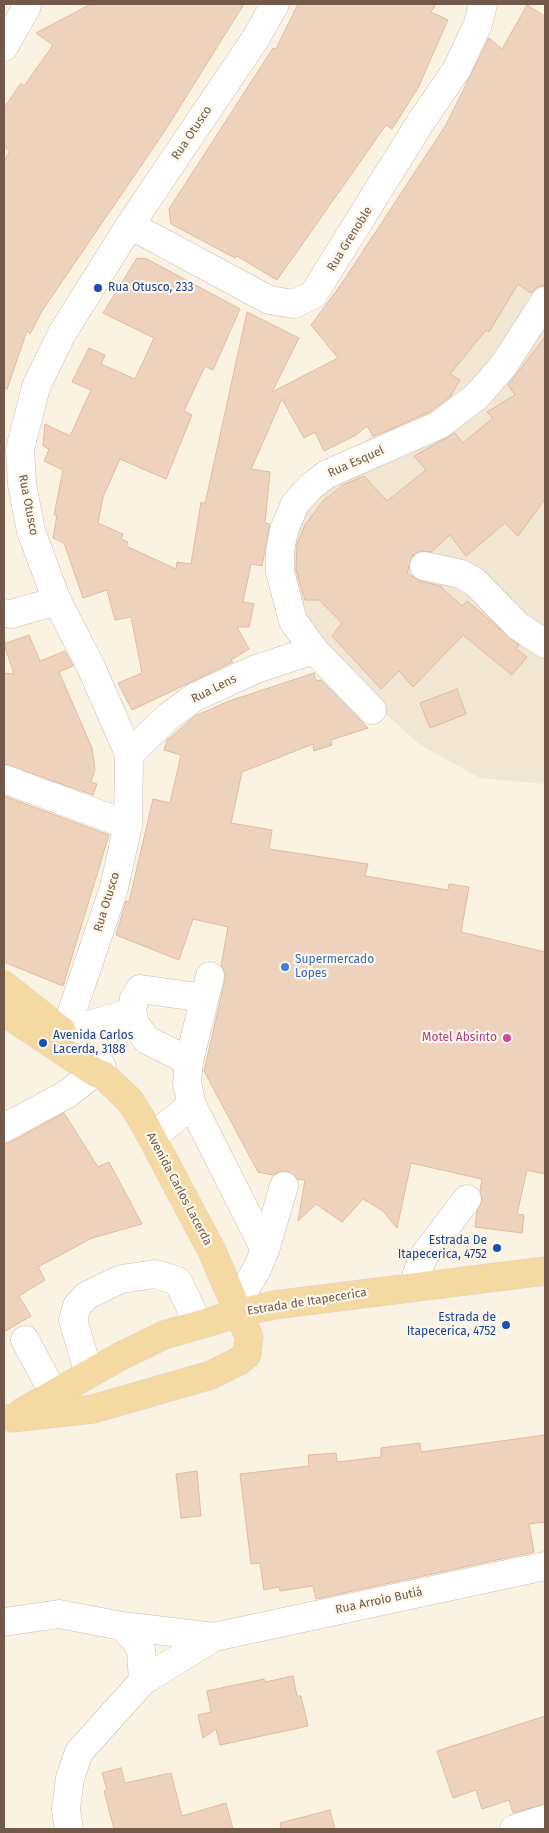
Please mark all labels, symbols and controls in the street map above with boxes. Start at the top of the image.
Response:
street label: Rua Otusco [169,103,215,163]
street label: Rua Grenoble [324,204,376,274]
place label: Rua Otusco, 233 [108,281,193,295]
marker: Rua Otusco, 233 [92,282,104,294]
street label: Rua Esquel [326,443,386,481]
street label: Rua Otusco [15,473,41,537]
street label: Rua Lens [189,672,239,706]
street label: Rua Otusco [91,870,123,934]
place label: Supermercado Lopes [295,953,374,981]
marker: Supermercado Lopes [279,961,291,973]
place label: Avenida Carlos Lacerda, 3188 [53,1029,133,1057]
place label: Motel Absinto [422,1031,497,1045]
marker: Motel Absinto [501,1032,513,1044]
marker: Avenida Carlos Lacerda, 3188 [37,1037,49,1049]
street label: Avenida Carlos Lacerda [143,1130,215,1248]
place label: Estrada De Itapecerica, 4752 [398,1234,487,1262]
marker: Estrada De Itapecerica, 4752 [491,1242,503,1254]
street label: Estrada de Itapecerica [246,1285,368,1319]
place label: Estrada de Itapecerica, 4752 [407,1311,496,1339]
marker: Estrada de Itapecerica, 4752 [500,1319,512,1331]
street label: Rua Arroio Butiá [334,1585,424,1617]

